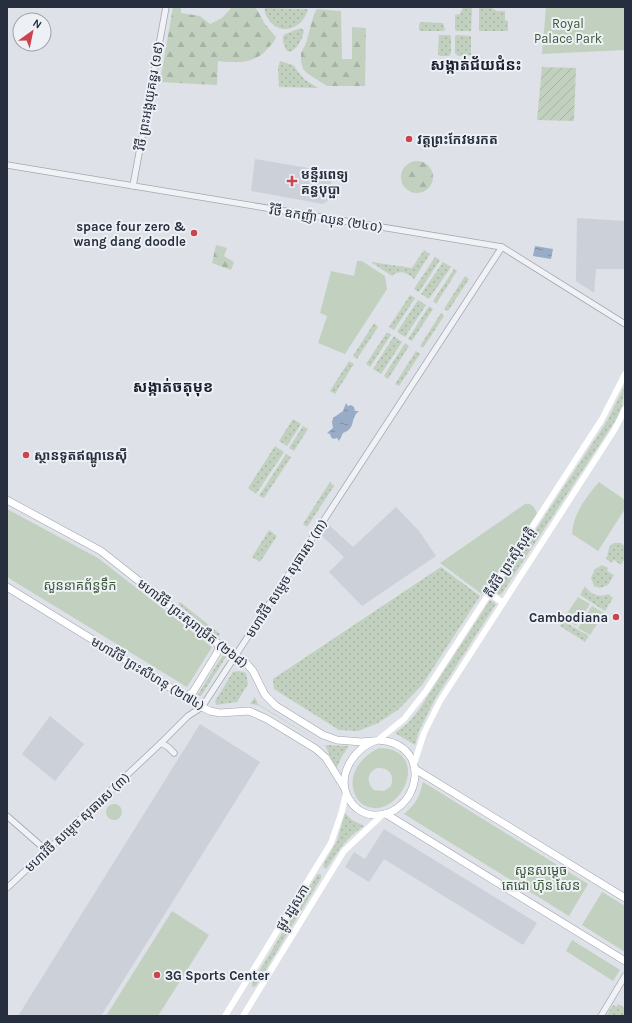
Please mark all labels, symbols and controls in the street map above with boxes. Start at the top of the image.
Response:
north arrow [12,12,52,52]
text: N [30,16,44,32]
park label: Royal Palace Park [534,16,602,46]
street label: វិថី ព្រះអង្គយុគន្ធរ (១៩) [131,40,168,153]
district label: សង្កាត់ជ័យជំនះ [430,54,522,74]
place label: វត្តព្រះកែវមរកត [417,132,498,148]
marker: វត្តព្រះកែវមរកត [404,134,414,144]
place label: មន្ទីរពេទ្យ គន្ធបុប្ផា [301,166,348,199]
marker: មន្ទីរពេទ្យ គន្ធបុប្ផា [286,175,298,187]
street label: វិថី ឧកញ៉ា ឈុន (២៤០) [267,201,384,236]
place label: space four zero & wang dang doodle [74,219,186,249]
marker: space four zero & wang dang doodle [189,228,199,238]
district label: សង្កាត់ចតុមុខ [133,378,213,397]
place label: ស្ថានទូតឥណ្ឌូនេស៊ី [34,447,127,468]
marker: ស្ថានទូតឥណ្ឌូនេស៊ី [21,450,31,460]
street label: មហាវិថី សម្តេច សុធារស (៣) [241,515,331,641]
street label: តីរវិថី ព្រះស៊ីសុវត្តិ [480,523,539,601]
street label: មហាវិថី ព្រះសុរាម្រឹត (២៦៨) [134,575,252,672]
park label: សួននាគព័ន្ធទឹក [43,577,117,594]
place label: Cambodiana [529,610,608,625]
marker: Cambodiana [611,612,621,622]
street label: មហាវិថី ព្រះសីហនុ (២៧៤) [88,632,208,714]
street label: មហាវិថី សម្តេច សុធារស (៣) [21,769,134,876]
park label: សួនសម្តេច តេជោ ហ៊ុន សែន [502,863,580,893]
street label: ផ្លូវ រដ្ឋសភា [272,881,316,935]
place label: 3G Sports Center [165,968,270,983]
marker: 3G Sports Center [152,970,162,980]

